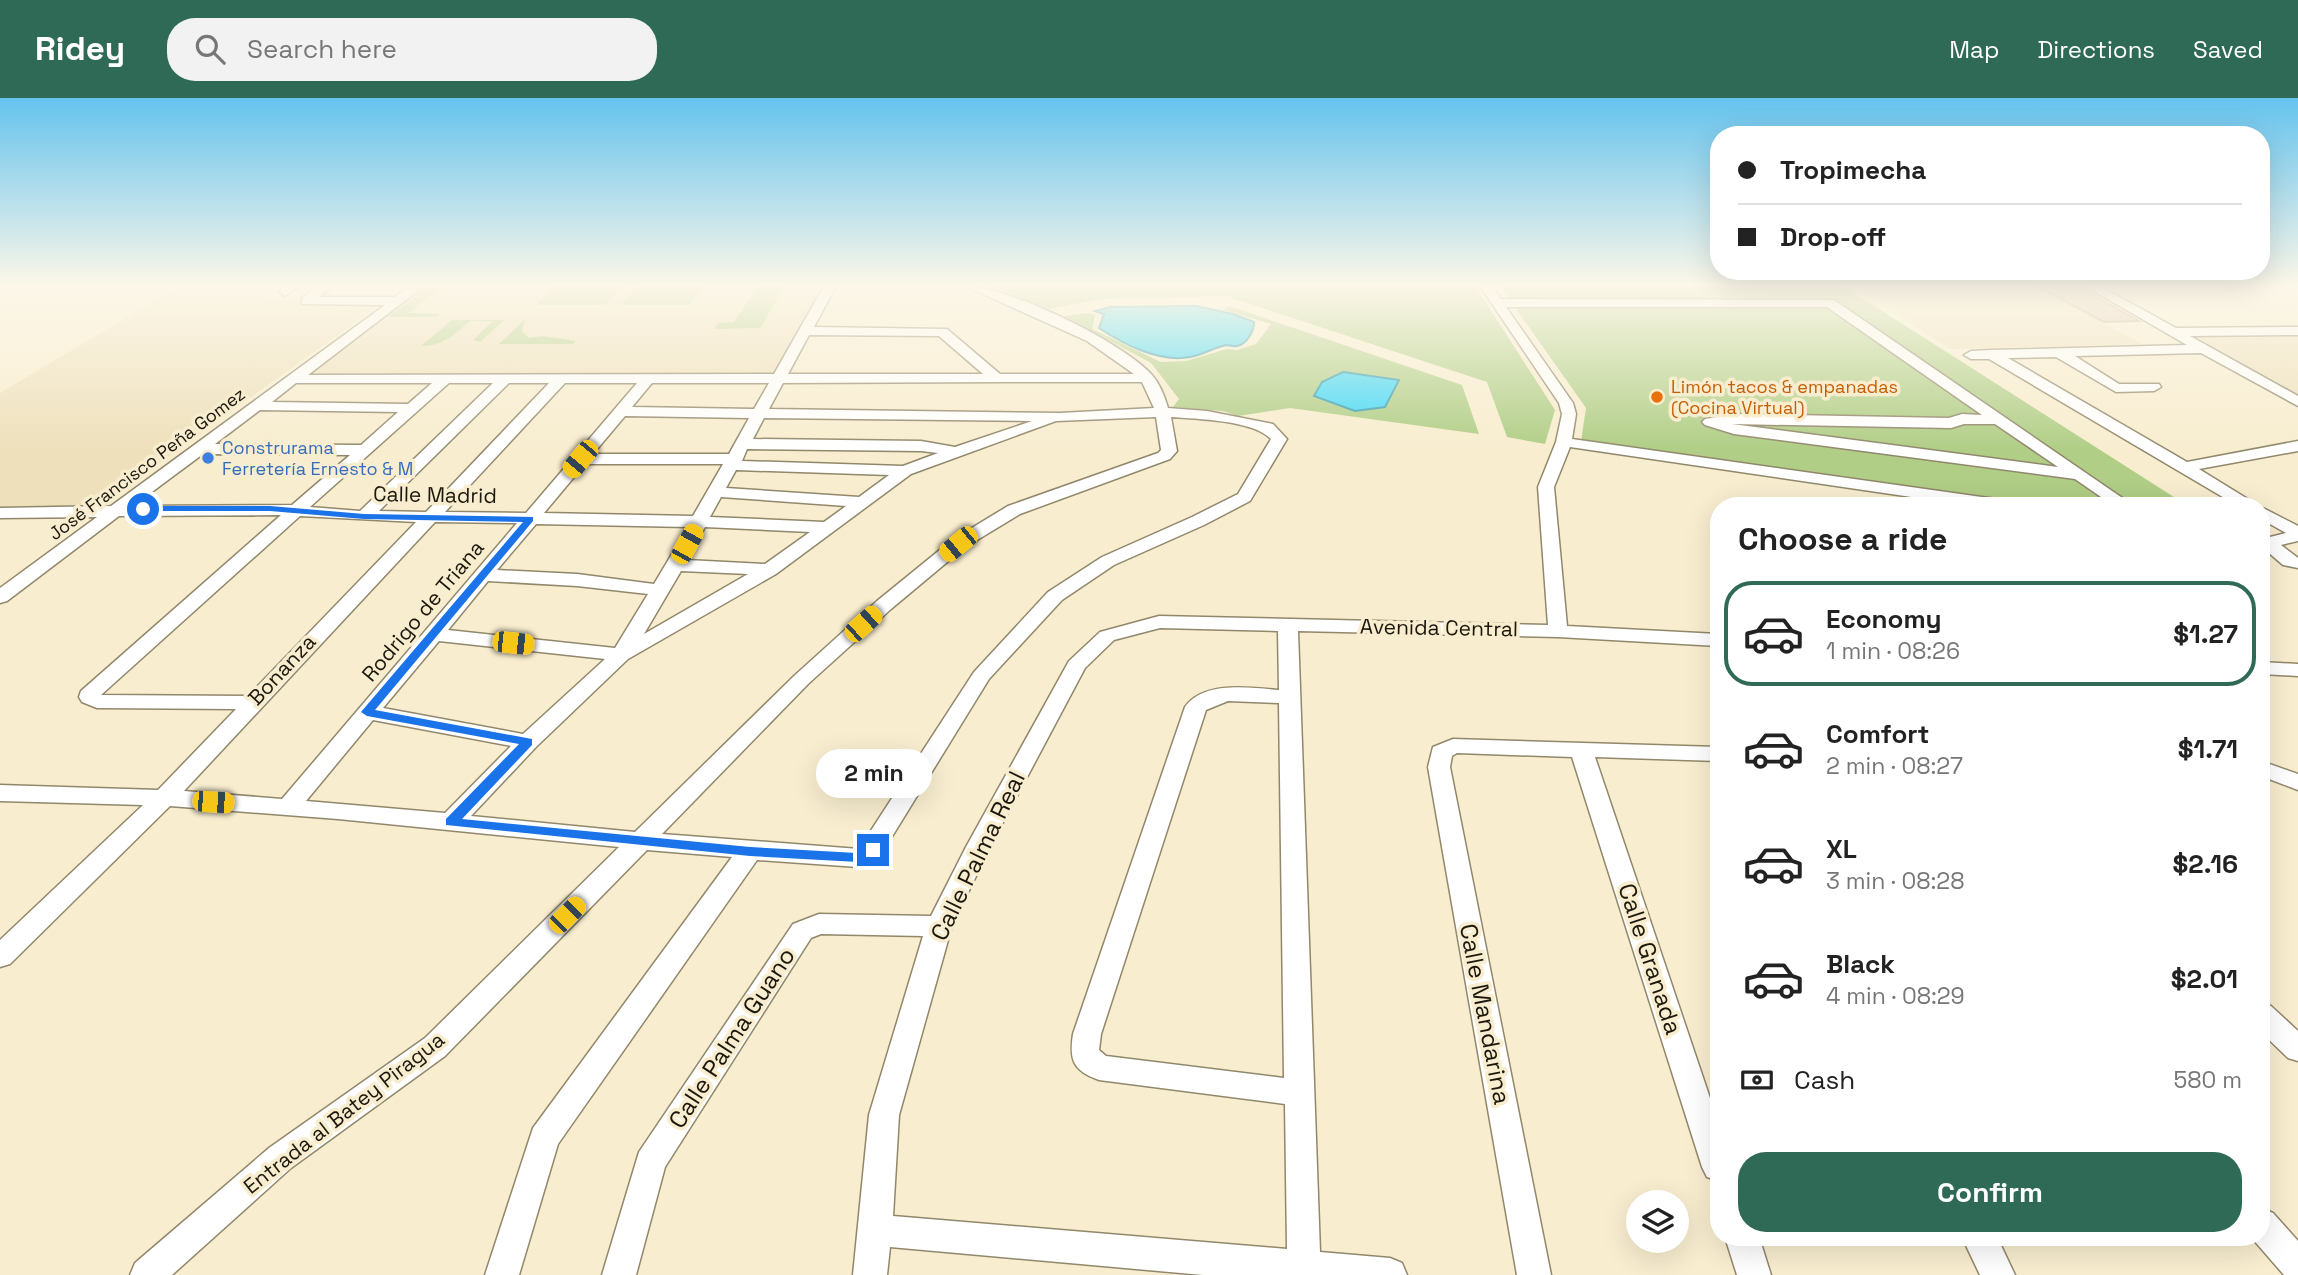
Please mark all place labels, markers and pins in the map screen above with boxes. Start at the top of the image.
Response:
place label: Limón tacos & empanadas (Cocina Virtual) [1671,375,1898,419]
marker: Limón tacos & empanadas (Cocina Virtual) [1649,389,1665,405]
place label: Construrama Ferretería Ernesto & M [222,436,413,480]
marker: Construrama Ferretería Ernesto & M [200,450,216,466]

